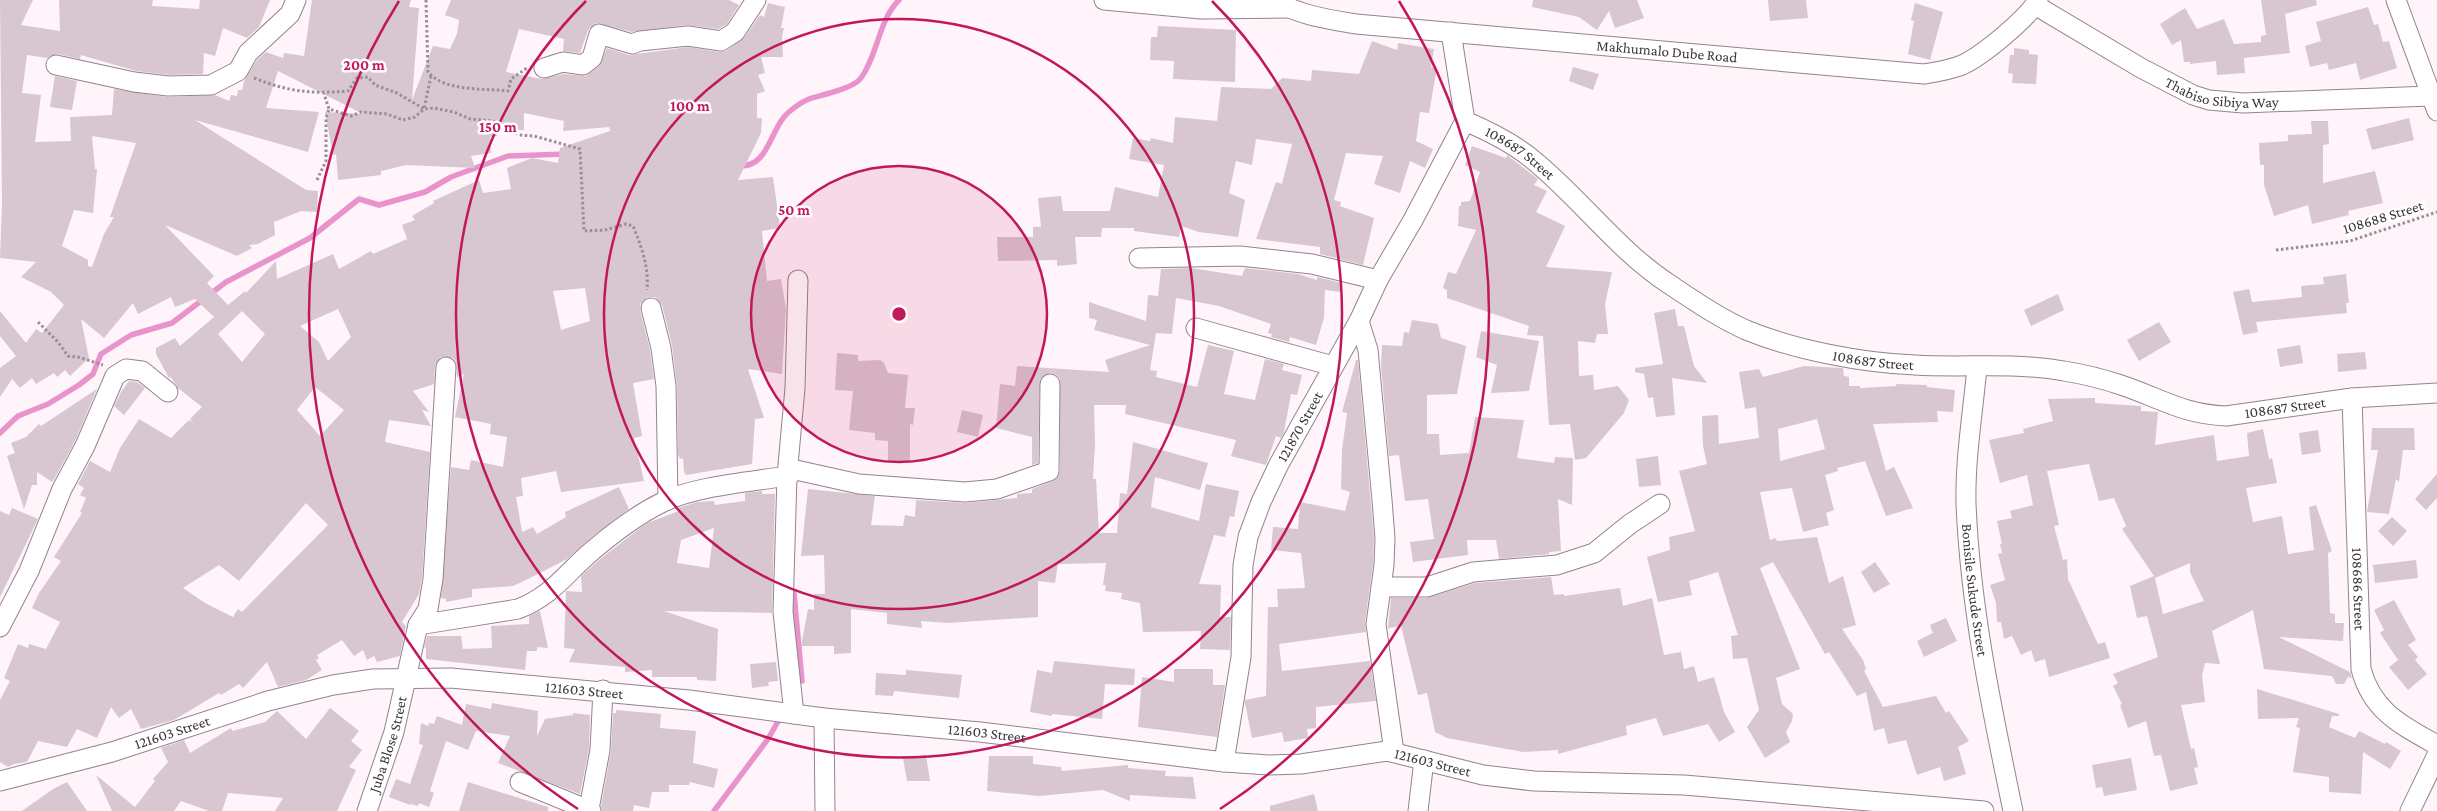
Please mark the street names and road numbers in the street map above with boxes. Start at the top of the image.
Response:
street label: Makhumalo Dube Road [1596,37,1738,66]
street label: Thabiso Sibiya Way [2162,74,2279,112]
street label: 108687 Street [1483,123,1559,184]
street label: 108688 Street [2341,197,2426,237]
street label: 108687 Street [1831,347,1915,373]
street label: 121870 Street [1274,388,1326,464]
street label: 108687 Street [2244,394,2328,421]
street label: Bonisile Sukude Street [1959,523,1991,658]
street label: 108686 Street [2349,547,2368,632]
street label: 121603 Street [545,679,625,702]
street label: Juba Blose Street [365,694,410,797]
street label: 121603 Street [133,712,213,752]
street label: 121603 Street [947,721,1028,746]
street label: 121603 Street [1393,745,1473,780]

